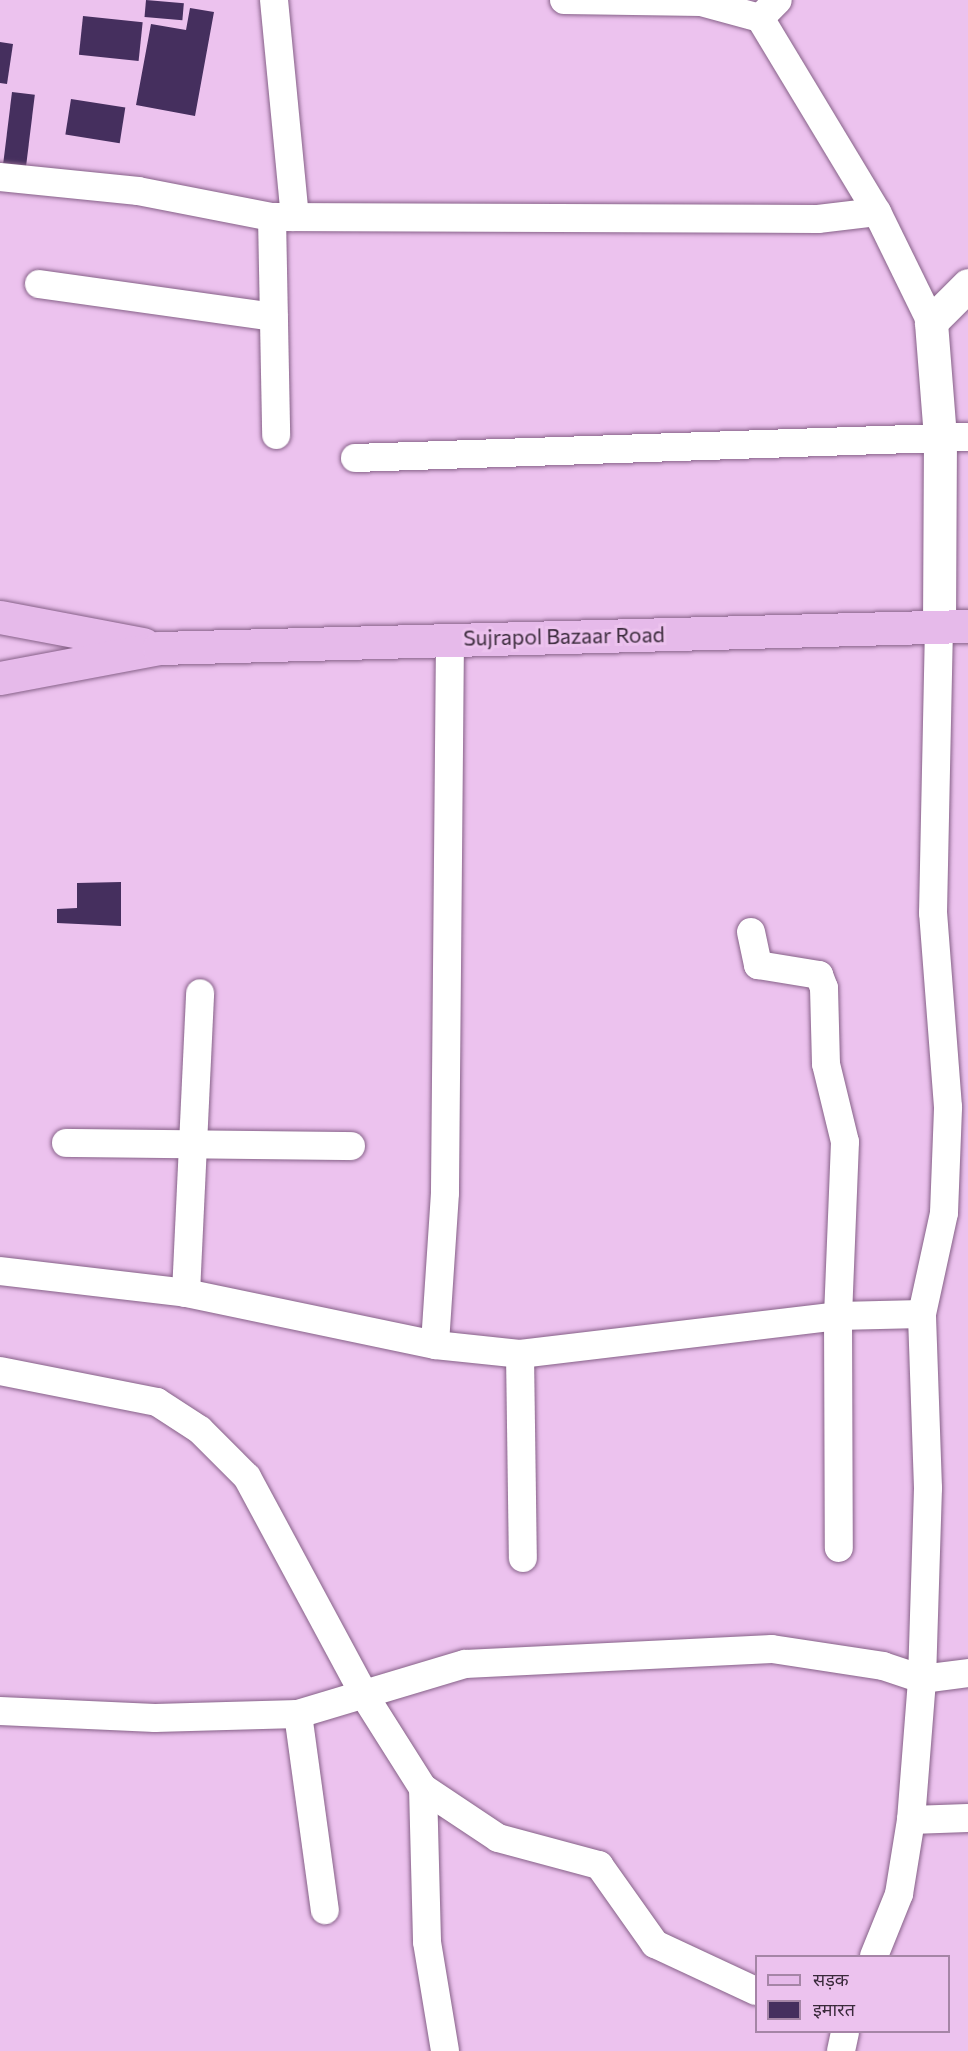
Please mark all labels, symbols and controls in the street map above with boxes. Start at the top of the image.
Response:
street label: Sujrapol Bazaar Road [463,622,665,650]
legend [755,1955,950,2033]
text: सड़क [813,1968,849,1990]
text: इमारत [813,1998,855,2020]

